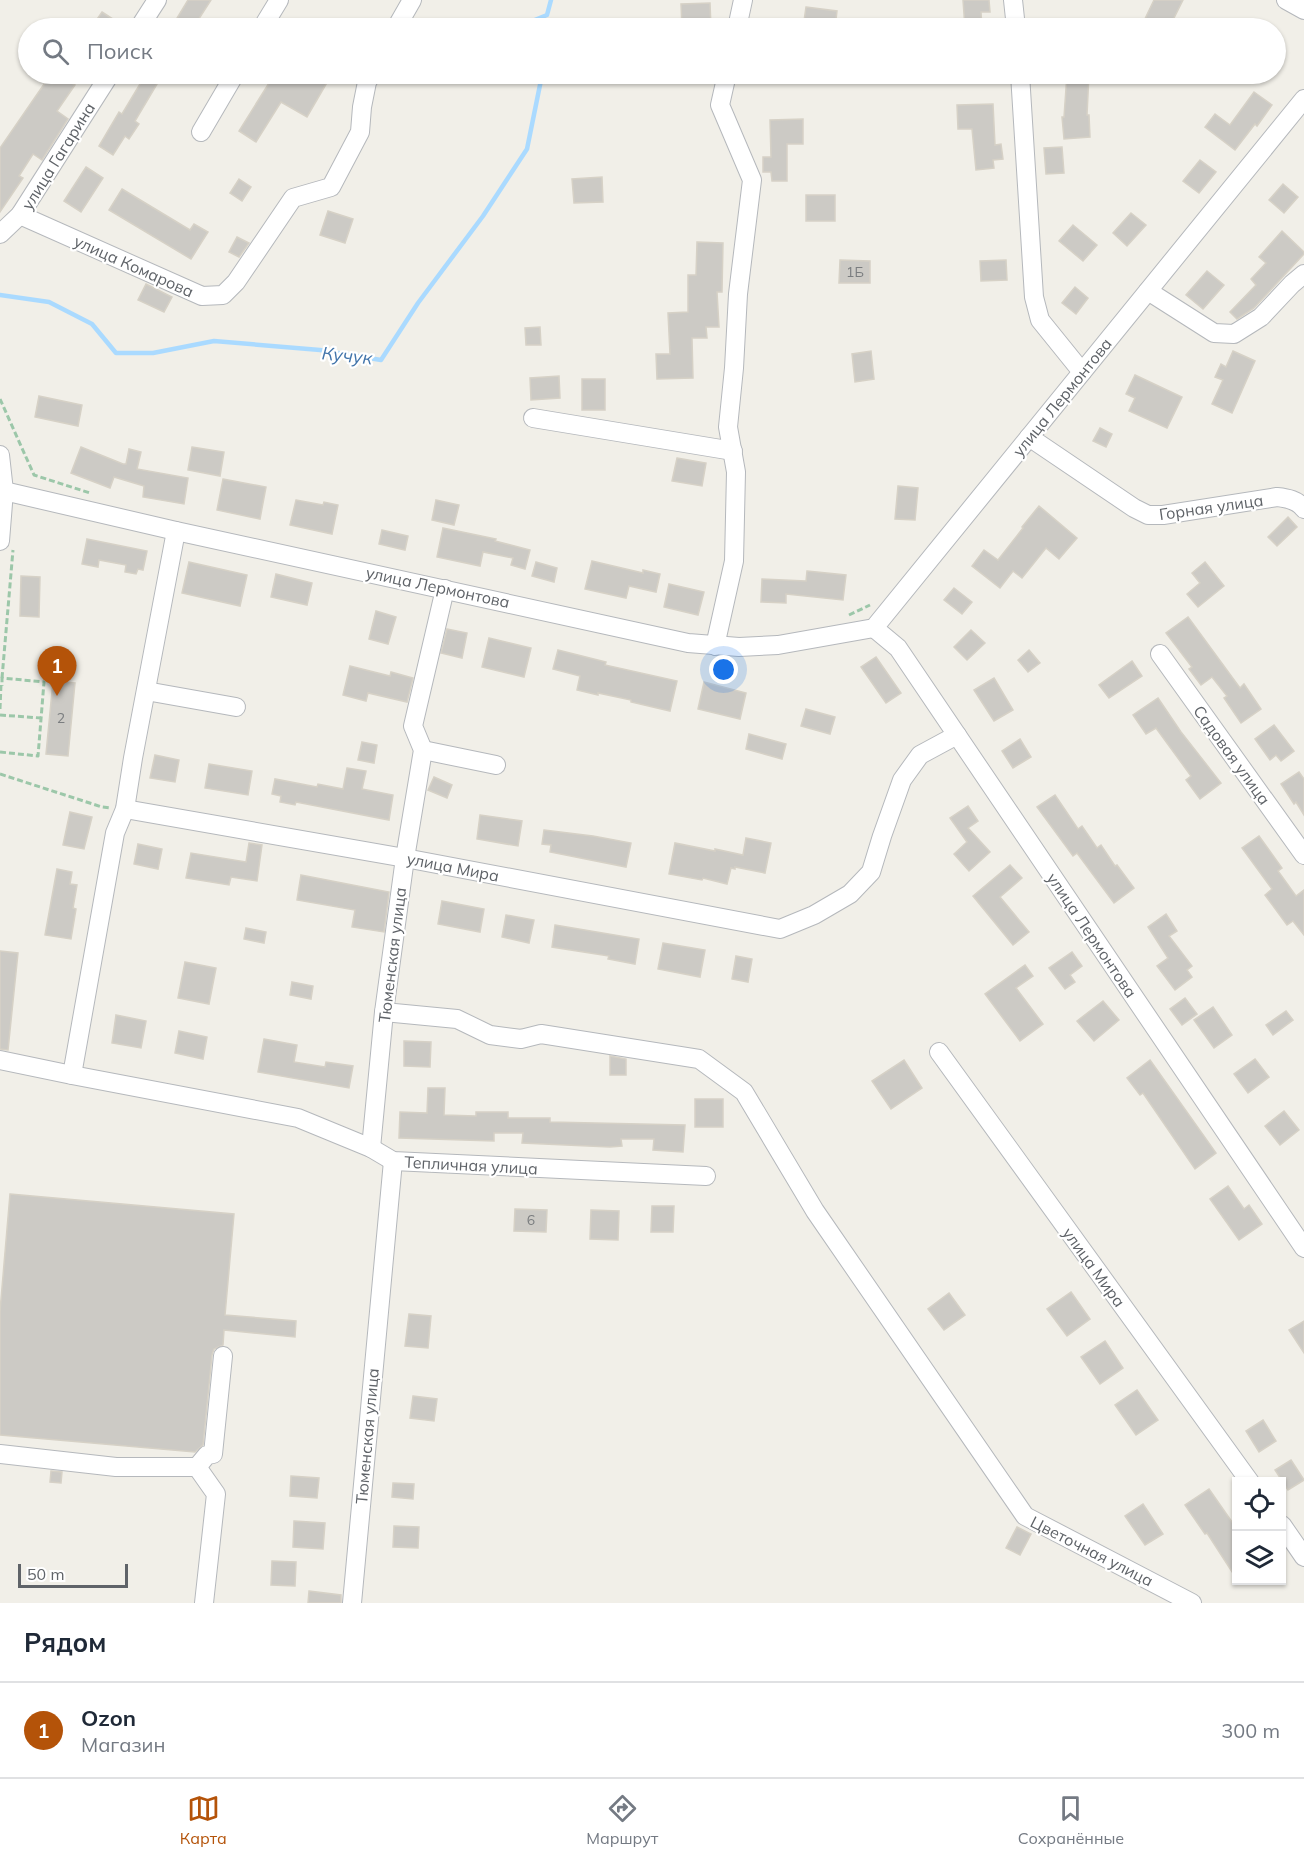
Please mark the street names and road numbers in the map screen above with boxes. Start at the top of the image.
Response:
street label: улица Гагарина [17,99,99,213]
street label: улица Комарова [71,231,197,301]
street label: улица Лермонтова [1008,334,1116,460]
street label: Горная улица [1158,490,1264,524]
street label: улица Лермонтова [364,562,512,612]
street label: Садовая улица [1189,701,1275,809]
street label: улица Мира [405,848,501,886]
street label: улица Лермонтова [1043,869,1141,1001]
street label: Тюменская улица [374,886,410,1024]
street label: Тепличная улица [404,1152,538,1178]
street label: улица Мира [1058,1223,1130,1311]
street label: Тюменская улица [351,1367,383,1505]
street label: Цветочная улица [1027,1511,1157,1591]

